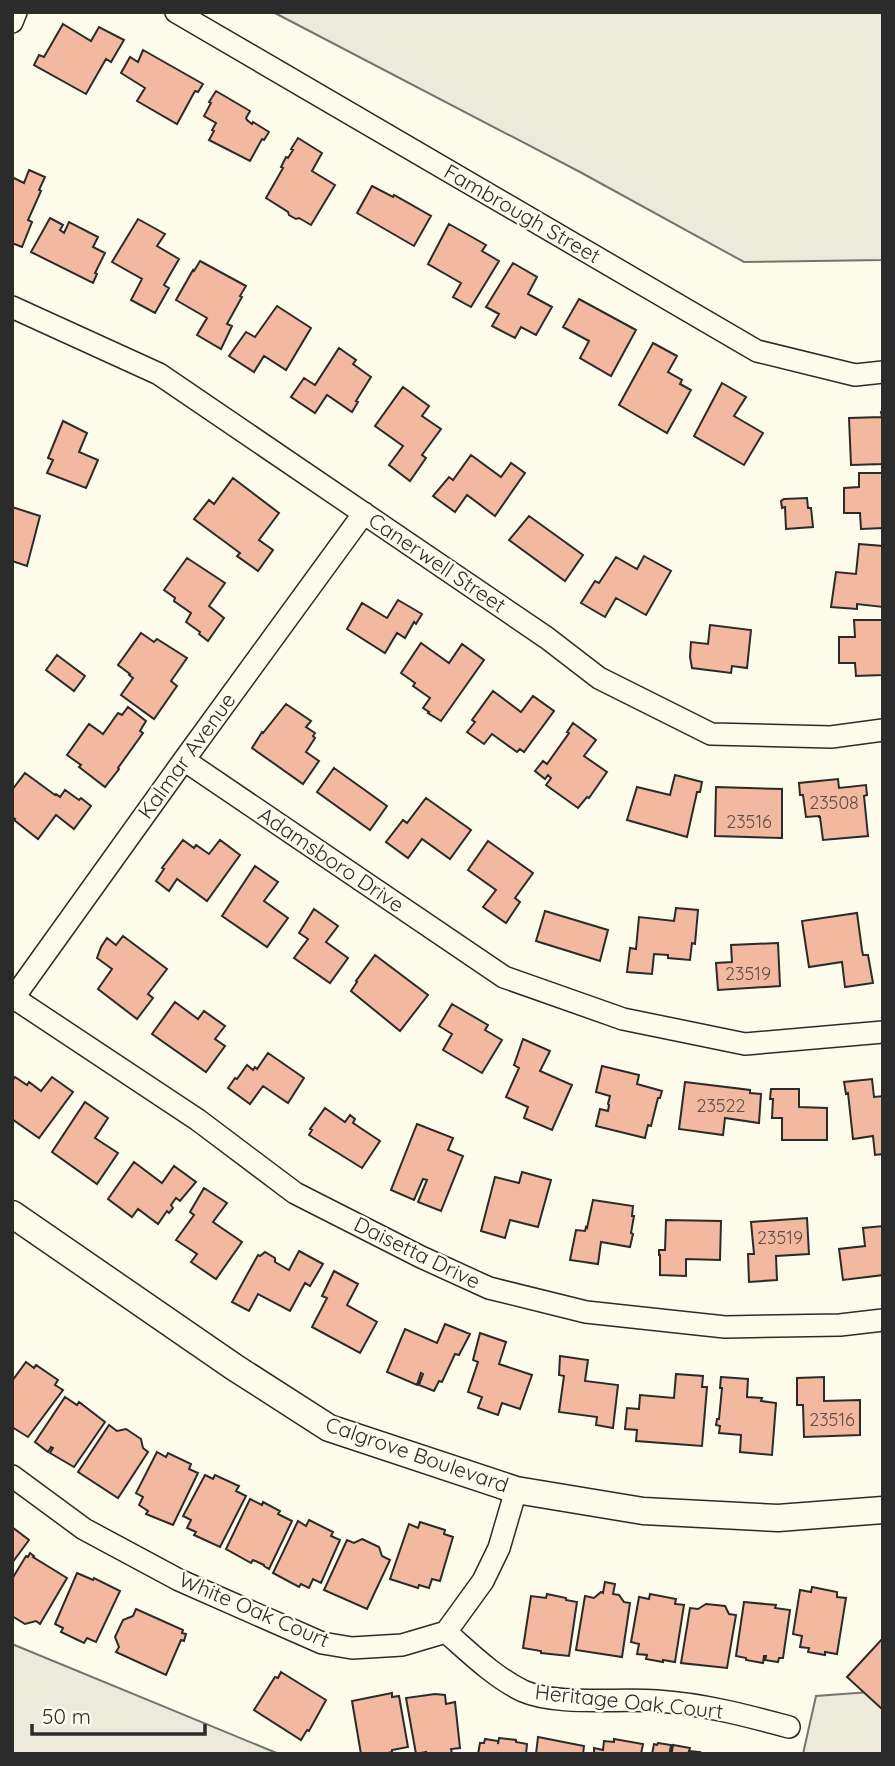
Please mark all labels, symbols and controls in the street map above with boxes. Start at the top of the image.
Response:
street label: Fambrough Street [440,158,605,268]
street label: Canerwell Street [364,507,511,618]
street label: Kalmar Avenue [132,687,241,823]
house number: 23508 [809,791,859,814]
street label: Adamsboro Drive [254,801,409,917]
house number: 23516 [726,810,772,833]
house number: 23519 [725,962,771,985]
house number: 23522 [696,1094,746,1117]
street label: Daisetta Drive [350,1210,485,1294]
house number: 23519 [757,1226,803,1249]
house number: 23516 [809,1408,855,1431]
street label: Calgrove Boulevard [322,1411,512,1498]
street label: White Oak Court [175,1566,333,1652]
street label: Heritage Oak Court [534,1678,724,1724]
scale bar [32,1692,205,1736]
text: 50 m [42,1703,91,1729]

